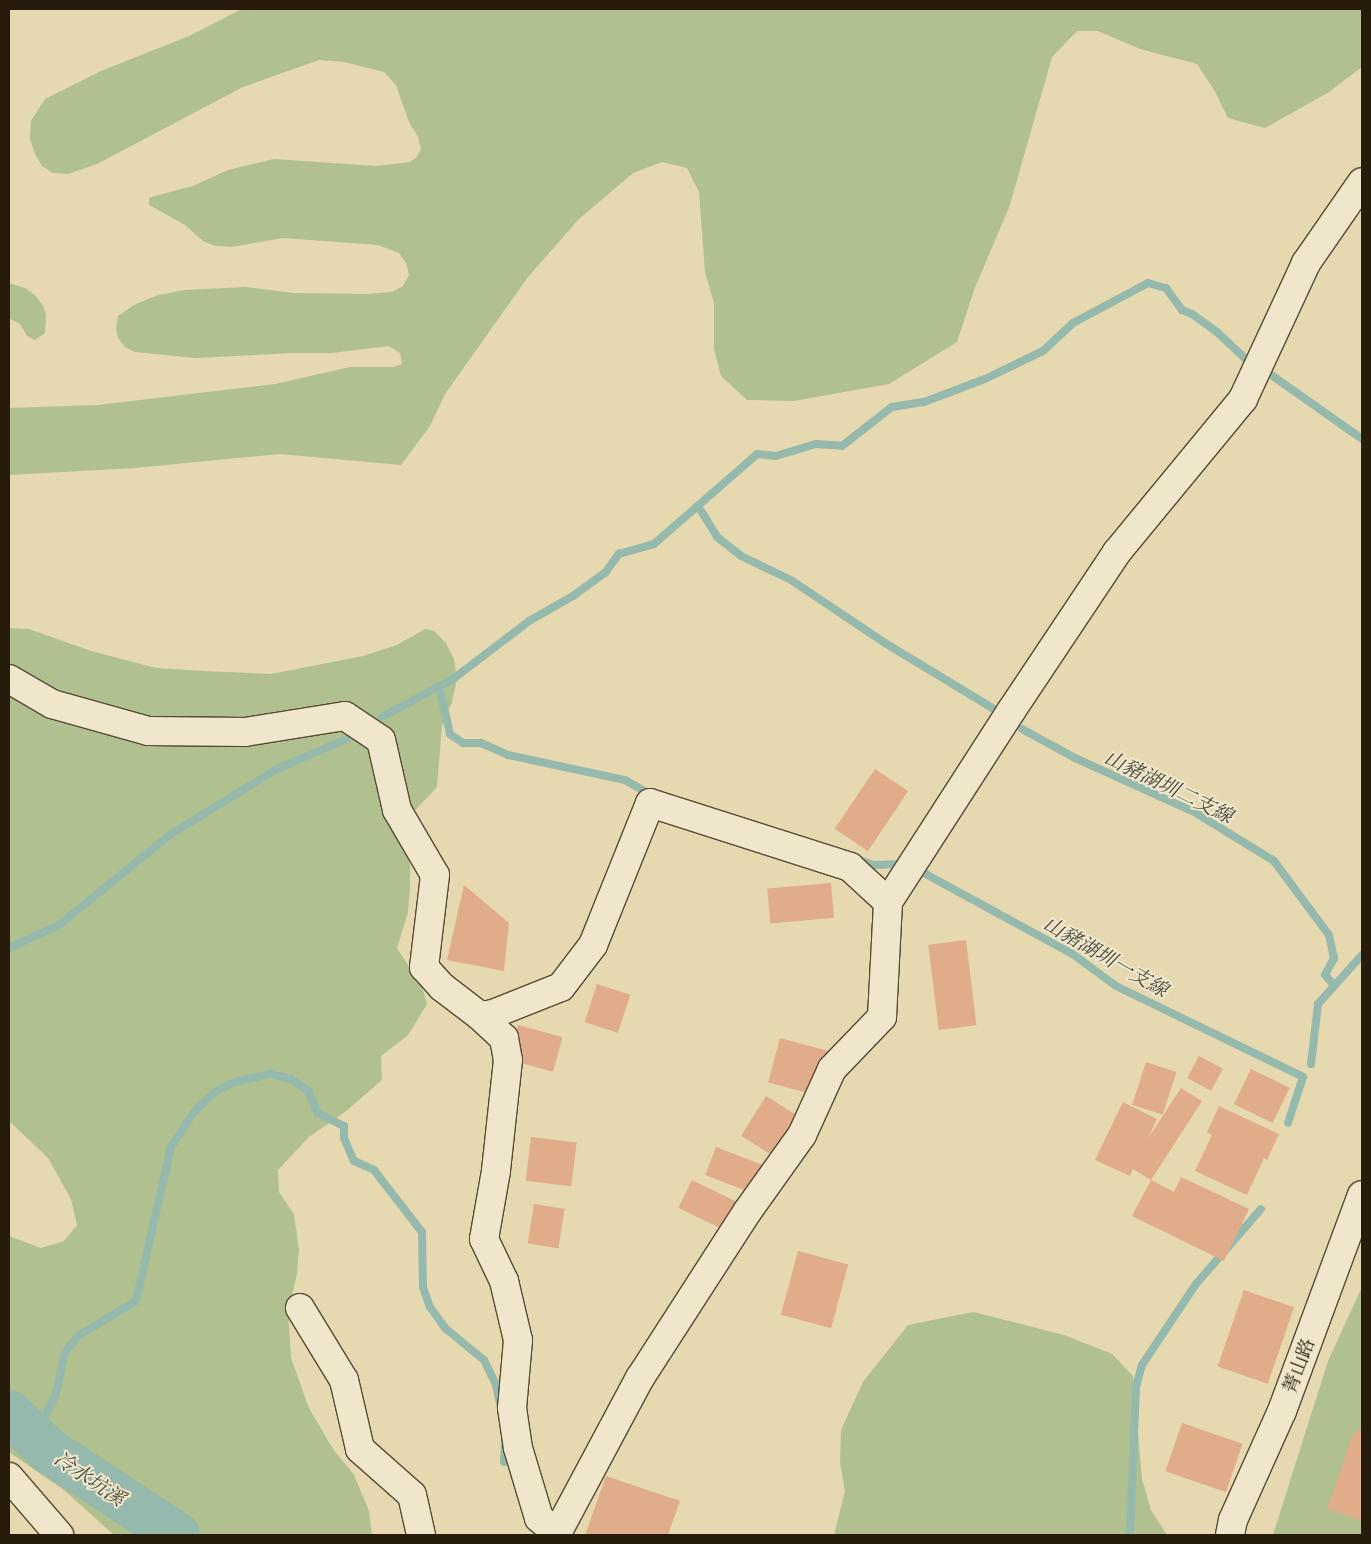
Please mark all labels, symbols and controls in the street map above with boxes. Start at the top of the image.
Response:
water label: 山豬湖圳二支線 [1101,745,1237,827]
water label: 山豬湖圳一支線 [1039,911,1173,1001]
street label: 菁山路 [1278,1335,1320,1397]
water label: 冷水坑溪 [50,1446,130,1510]

